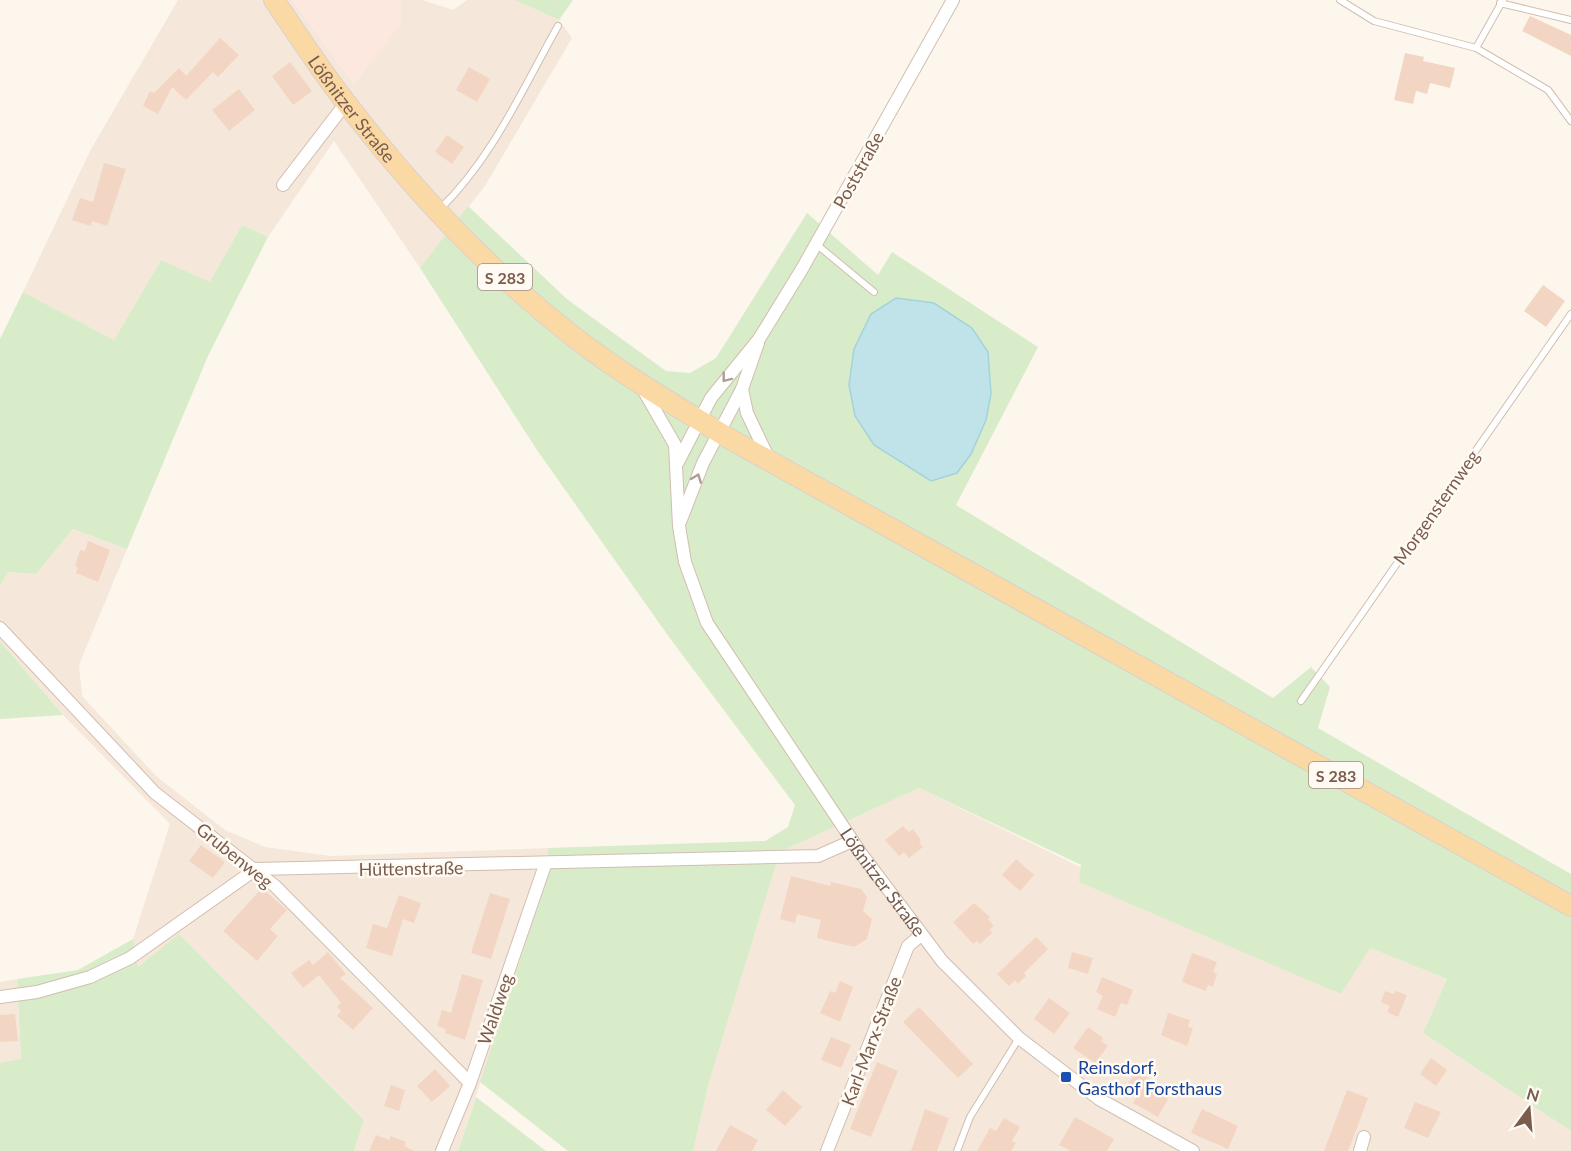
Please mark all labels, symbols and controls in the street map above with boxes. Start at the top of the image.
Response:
street label: Lößnitzer Straße [304,51,400,167]
street label: Poststraße [828,128,888,212]
road number: S 283 [478,264,532,290]
one-way arrow [723,371,734,382]
street label: Morgensternweg [1388,445,1484,569]
one-way arrow [690,473,702,484]
road number: S 283 [1309,762,1363,788]
street label: Grubenweg [192,817,278,893]
street label: Lößnitzer Straße [836,824,931,941]
street label: Hüttenstraße [358,856,464,880]
street label: Waldweg [473,971,517,1047]
street label: Karl-Marx-Straße [836,973,906,1109]
place label: Reinsdorf, Gasthof Forsthaus [1078,1056,1222,1099]
marker: Reinsdorf, Gasthof Forsthaus [1059,1070,1073,1084]
north arrow [1499,1079,1559,1139]
text: N [1525,1083,1542,1105]

